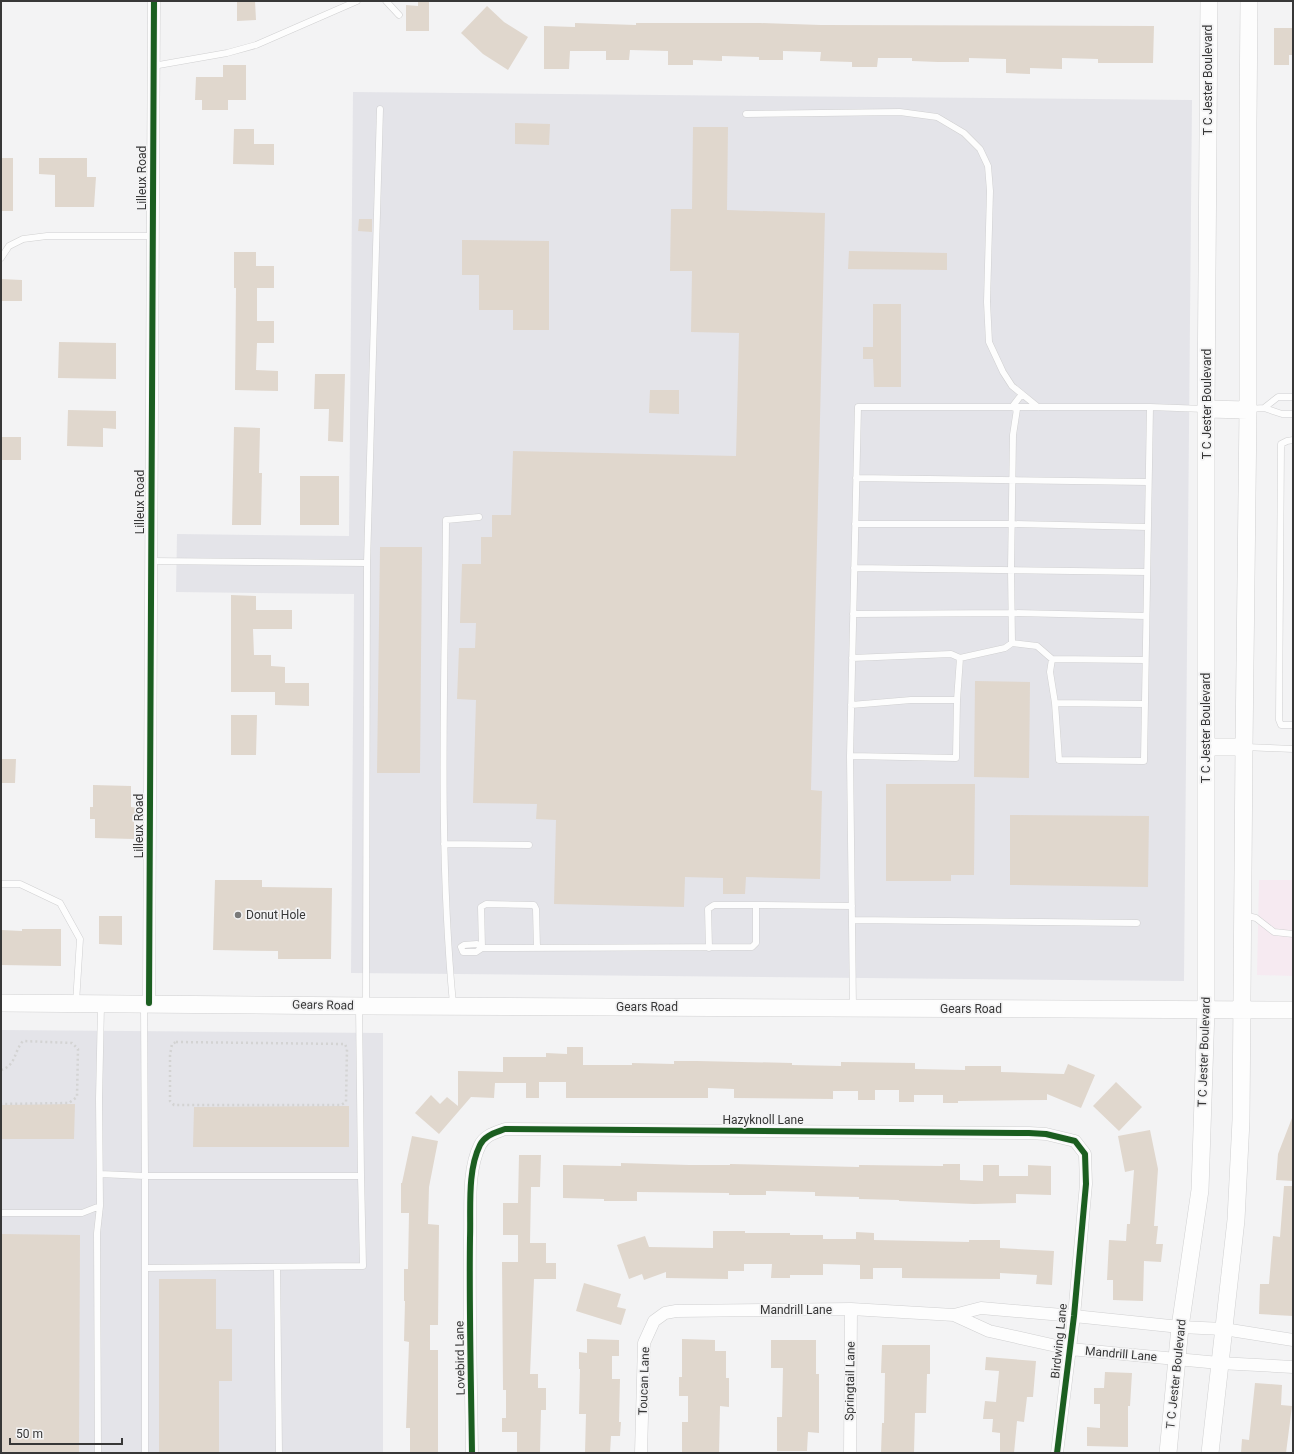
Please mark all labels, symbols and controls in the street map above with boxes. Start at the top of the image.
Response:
street label: T C Jester Boulevard [1201,25,1215,135]
street label: Lilleux Road [135,146,149,210]
street label: T C Jester Boulevard [1200,349,1214,459]
street label: Lilleux Road [133,470,147,534]
street label: T C Jester Boulevard [1199,673,1213,783]
street label: Lilleux Road [132,794,146,858]
place label: Donut Hole [246,908,306,922]
marker: Donut Hole [233,910,243,920]
street label: Gears Road [292,997,354,1013]
street label: T C Jester Boulevard [1195,997,1213,1107]
street label: Gears Road [616,1000,678,1014]
street label: Gears Road [940,1002,1002,1016]
street label: Hazyknoll Lane [722,1113,804,1127]
street label: Mandrill Lane [760,1303,832,1317]
street label: Birdwing Lane [1048,1303,1070,1379]
street label: T C Jester Boulevard [1163,1318,1189,1430]
street label: Lovebird Lane [452,1321,468,1395]
street label: Springtail Lane [842,1341,858,1421]
street label: Mandrill Lane [1084,1344,1158,1364]
street label: Toucan Lane [636,1347,652,1415]
scale bar [10,1420,122,1446]
text: 50 m [16,1427,43,1441]

